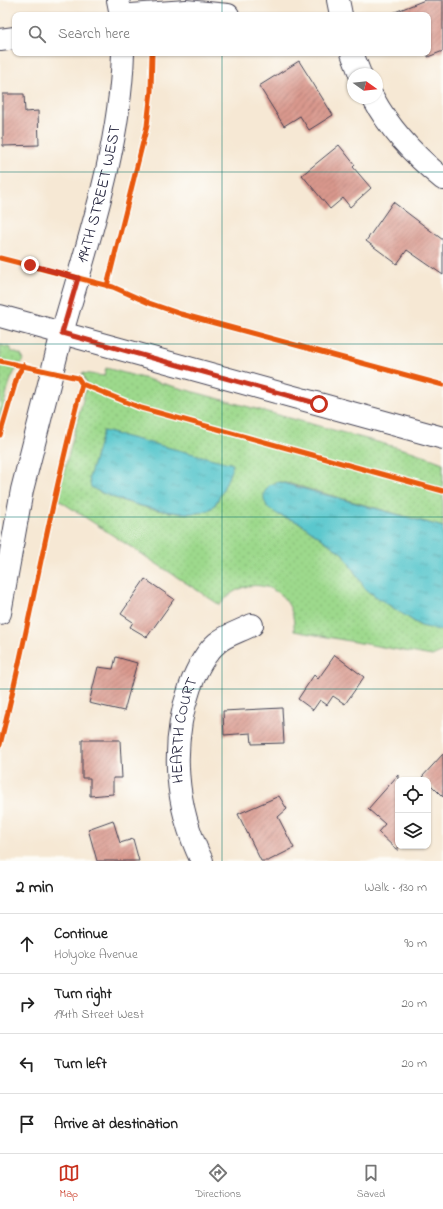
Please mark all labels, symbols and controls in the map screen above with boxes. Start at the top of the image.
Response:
search box [12,12,431,56]
icon: search [26,23,48,45]
text: Search here [58,23,130,45]
north arrow [347,68,383,104]
street label: 194TH STREET WEST [71,123,128,266]
route end [21,256,39,274]
route start [310,395,328,413]
street label: HEARTH COURT [166,674,205,784]
map controls [395,777,431,849]
button: locate [395,777,431,813]
button: layers [395,813,431,849]
text: 2 min [16,875,53,900]
text: Walk · 130 m [364,878,427,897]
text: Continue [54,923,108,945]
icon: ahead [16,933,38,955]
text: 90 m [404,934,427,953]
text: Holyoke Avenue [54,945,138,964]
text: Turn right [54,983,112,1005]
icon: right [16,993,38,1015]
text: 20 m [402,994,427,1013]
text: 194th Street West [54,1005,144,1024]
icon: left [16,1053,38,1075]
text: Turn left [54,1053,107,1075]
text: 20 m [402,1054,427,1073]
icon: arrive [16,1113,38,1135]
text: Arrive at destination [54,1113,178,1135]
tab: Map [58,1162,80,1202]
tab: Directions [195,1162,241,1202]
tab: Saved [357,1162,385,1202]

